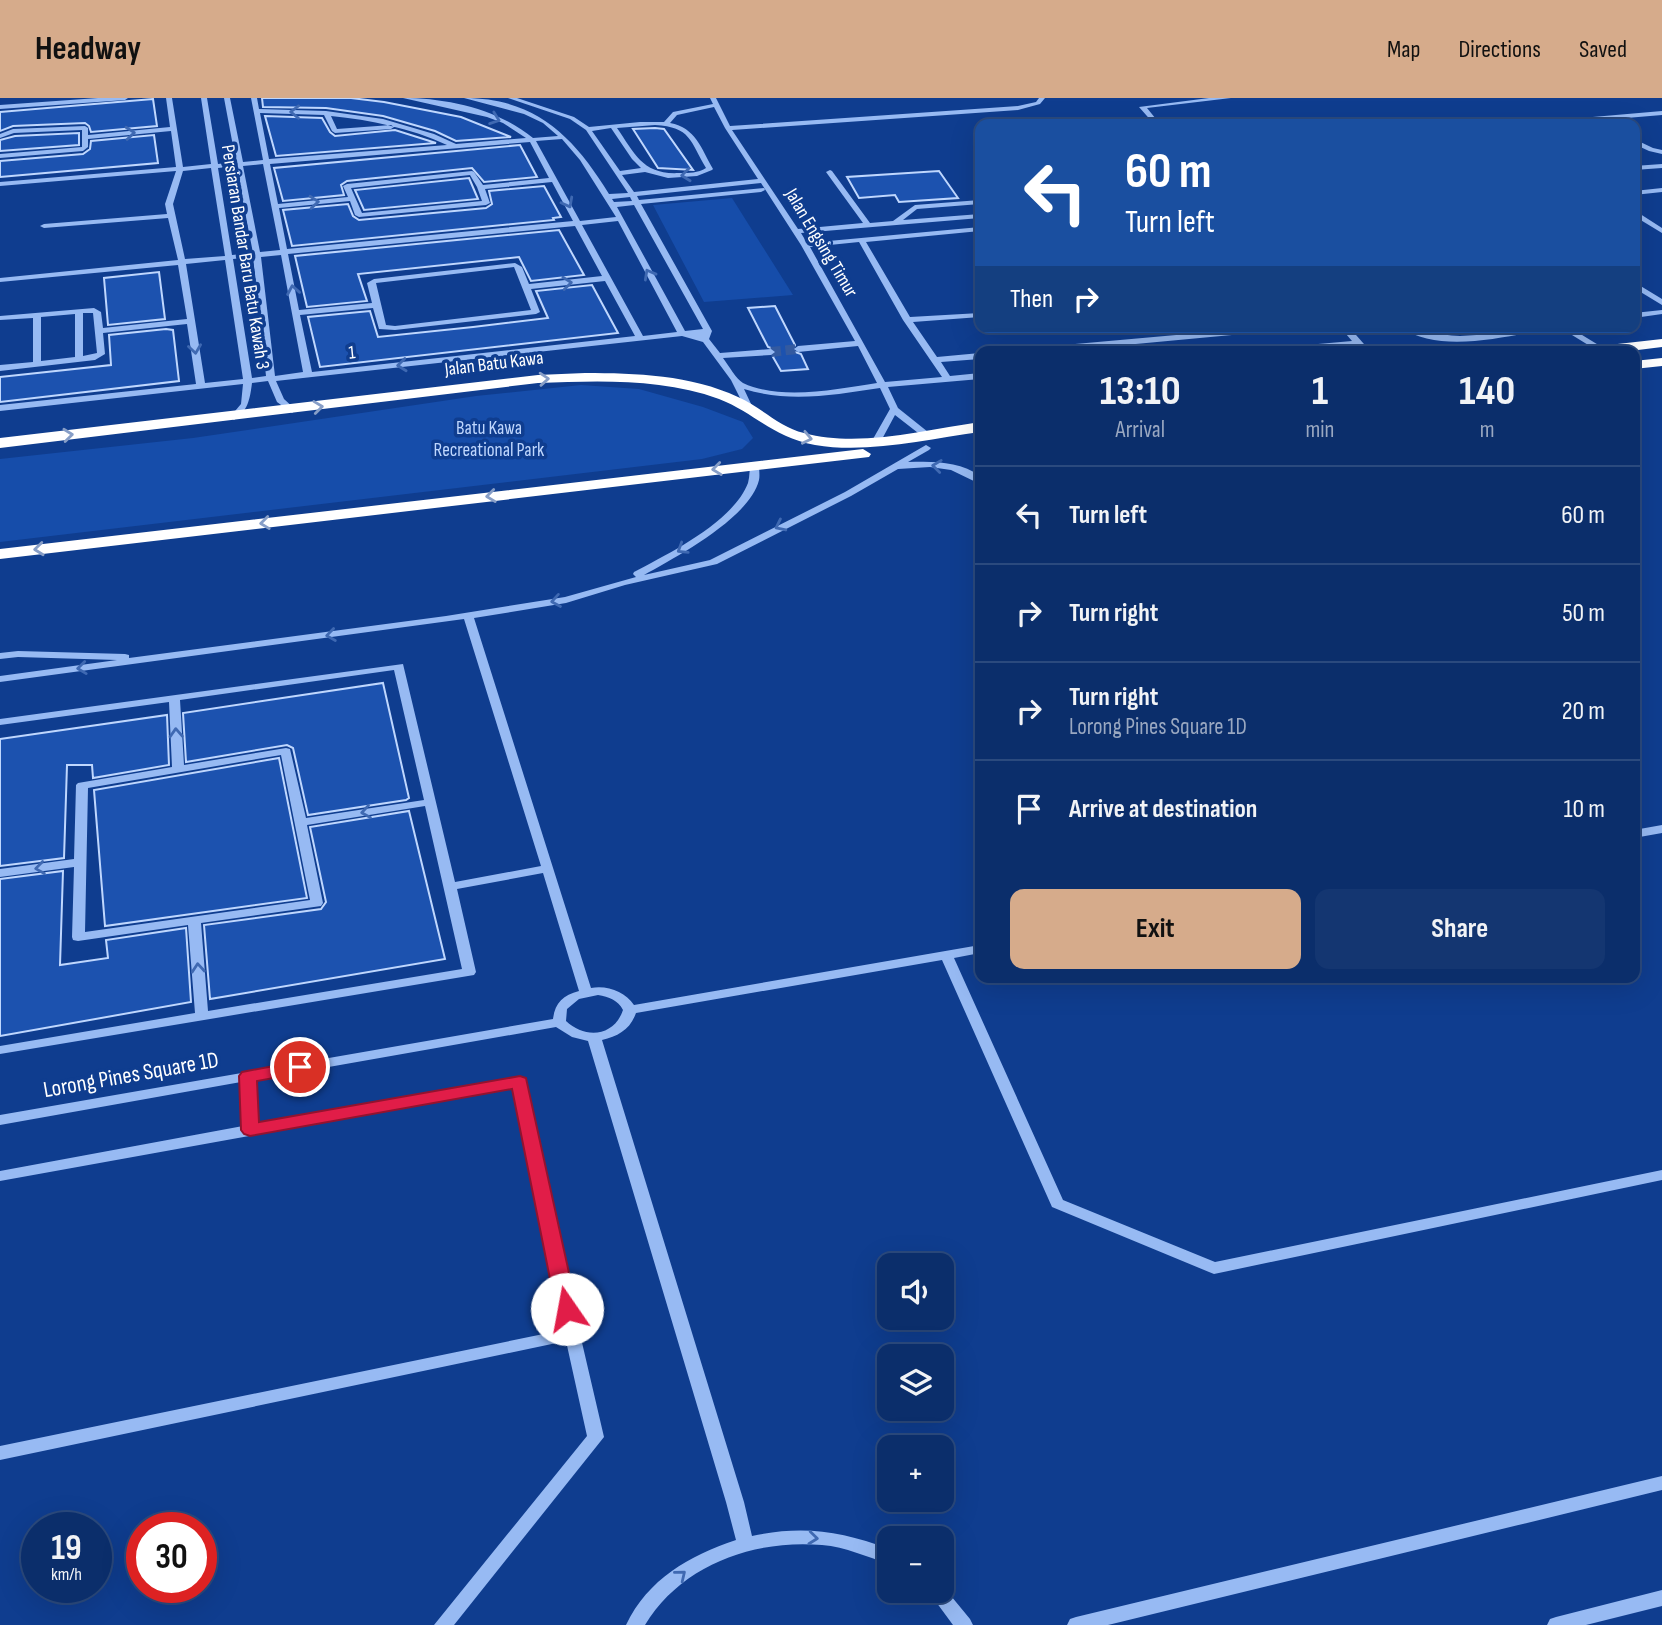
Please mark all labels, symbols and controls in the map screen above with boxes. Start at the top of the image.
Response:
text: Headway [35,29,141,69]
text: Map [1387,35,1420,64]
text: Directions [1458,35,1541,64]
text: Saved [1579,35,1627,64]
one-way arrow [289,104,299,120]
one-way arrow [489,111,501,125]
one-way arrow [124,126,135,141]
street label: Persiaran Bandar Baru Batu Kawah 3 [216,143,274,371]
text: 60 m [1125,143,1212,202]
icon: left [1010,147,1101,238]
one-way arrow [680,167,691,182]
street label: Jalan Engsing Timur [779,184,863,302]
one-way arrow [309,195,320,210]
one-way arrow [559,196,573,208]
text: Turn left [1125,203,1215,242]
one-way arrow [644,269,658,281]
one-way arrow [562,276,573,291]
icon: right [1067,280,1105,318]
one-way arrow [286,284,301,296]
text: Then [1010,284,1053,315]
street label: 1 [347,341,357,365]
one-way arrow [188,343,203,355]
street label: Jalan Batu Kawa [442,347,545,382]
one-way arrow [396,357,408,372]
text: 13:10 [1100,366,1181,417]
text: 1 [1312,366,1328,417]
text: 140 [1459,366,1515,417]
one-way arrow [539,372,550,387]
one-way arrow [312,399,324,414]
text: Arrival [1115,416,1165,444]
text: min [1305,416,1334,444]
text: m [1480,416,1495,444]
park label: Batu Kawa Recreational Park [434,417,545,462]
one-way arrow [62,428,74,443]
one-way arrow [801,430,813,445]
one-way arrow [931,458,943,473]
one-way arrow [711,461,723,476]
one-way arrow [486,488,497,503]
icon: left [1010,496,1048,534]
text: Turn left [1069,500,1147,531]
text: 60 m [1561,500,1605,531]
one-way arrow [260,516,271,531]
one-way arrow [775,518,787,532]
one-way arrow [677,541,690,554]
one-way arrow [34,542,45,557]
one-way arrow [550,593,562,608]
icon: right [1010,594,1048,632]
text: Turn right [1069,598,1158,629]
text: 50 m [1562,598,1605,629]
one-way arrow [325,627,337,642]
one-way arrow [76,661,87,676]
text: Turn right [1069,682,1158,713]
icon: right [1010,692,1048,730]
text: 20 m [1562,696,1605,727]
text: Lorong Pines Square 1D [1069,713,1247,741]
one-way arrow [169,727,184,738]
icon: arrive [1010,790,1048,828]
text: Arrive at destination [1069,794,1257,825]
text: 10 m [1563,794,1605,825]
one-way arrow [360,804,371,819]
one-way arrow [34,860,46,875]
button: Exit [1010,889,1301,969]
button: Share [1315,889,1605,969]
one-way arrow [191,963,206,974]
pin [270,1037,330,1097]
street label: Lorong Pines Square 1D [41,1046,221,1104]
icon: arrive [281,1048,319,1086]
map controls [877,1253,954,1603]
button: sound [877,1253,954,1330]
position arrow [530,1272,604,1346]
button: layers [877,1344,954,1421]
button: + [877,1435,954,1512]
speed limit sign: 30 [126,1512,217,1603]
button: − [877,1526,954,1603]
text: 19 [51,1527,82,1570]
one-way arrow [807,1530,819,1545]
text: km/h [51,1564,82,1585]
one-way arrow [673,1571,685,1584]

